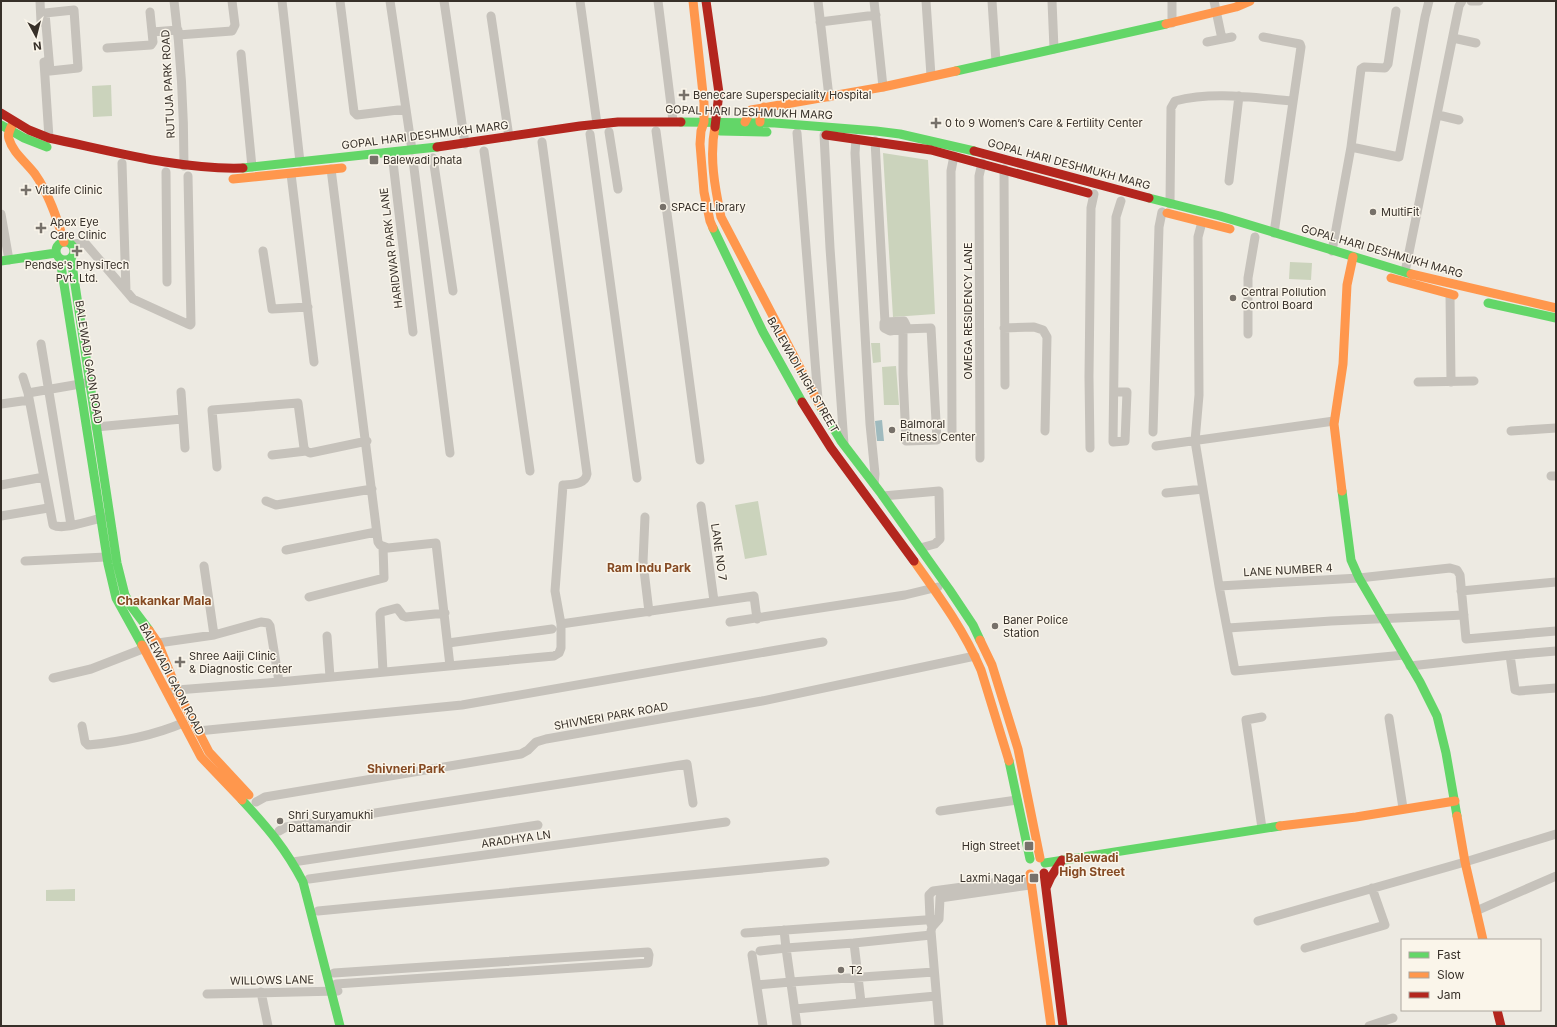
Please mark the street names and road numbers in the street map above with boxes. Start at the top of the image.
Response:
street label: RUTUJA PARK ROAD [158,29,178,139]
street label: GOPAL HARI DESHMUKH MARG [665,102,833,122]
street label: GOPAL HARI DESHMUKH MARG [341,118,509,152]
street label: GOPAL HARI DESHMUKH MARG [986,135,1152,193]
street label: HARIDWAR PARK LANE [377,187,405,309]
street label: GOPAL HARI DESHMUKH MARG [1299,221,1465,281]
street label: OMEGA RESIDENCY LANE [961,242,975,380]
street label: BALEWADI GAON ROAD [72,299,106,425]
street label: BALEWADI HIGH STREET [764,315,842,435]
street label: LANE NO 7 [708,522,730,582]
street label: LANE NUMBER 4 [1243,561,1333,579]
street label: BALEWADI GAON ROAD [136,621,208,738]
street label: SHIVNERI PARK ROAD [553,699,669,733]
street label: ARADHYA LN [480,827,552,851]
street label: WILLOWS LANE [230,972,314,988]

